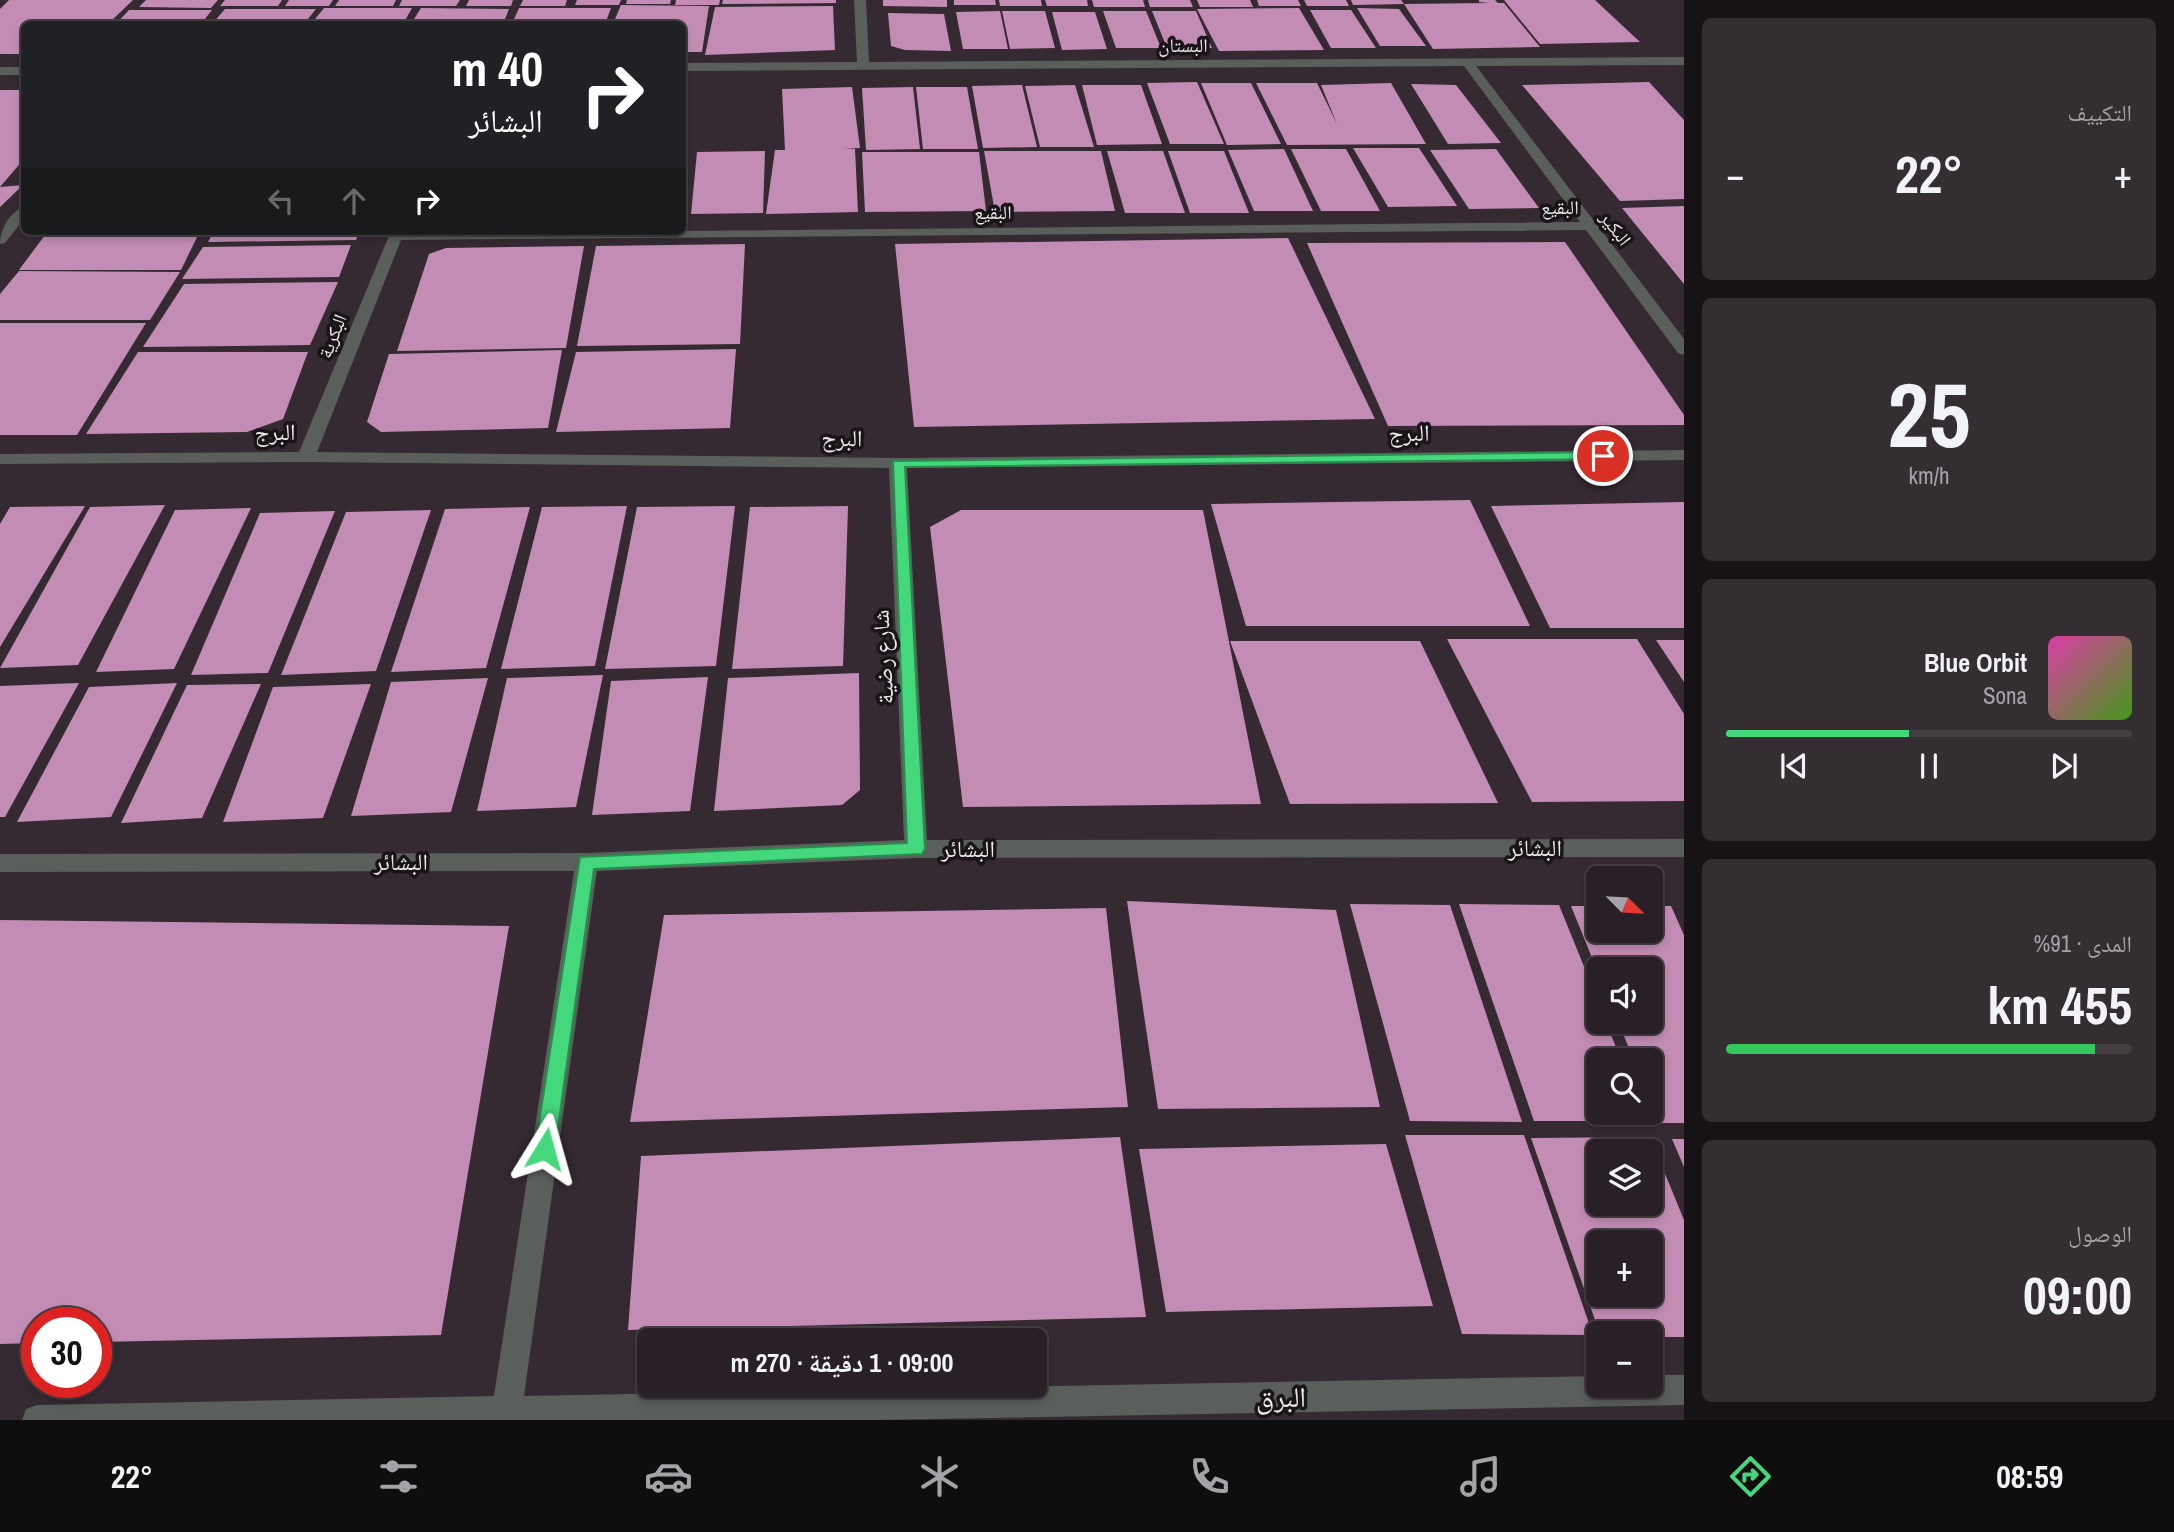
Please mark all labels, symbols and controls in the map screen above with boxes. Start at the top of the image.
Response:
street label: البستان [1158,32,1208,58]
text: 40 m [451,35,543,101]
icon: right [567,49,658,140]
text: التكييف [2067,97,2132,128]
text: البشائر [468,99,543,142]
text: 22° [1895,139,1963,209]
text: − [1726,149,1744,200]
text: + [2114,149,2132,200]
icon: left [262,182,300,220]
icon: ahead [335,182,373,220]
icon: right [408,182,446,220]
street label: البقيع [1541,194,1579,220]
street label: البقيع [974,199,1012,225]
street label: البكير [1594,204,1638,251]
street label: البكرية [311,310,353,362]
text: 25 [1888,353,1971,475]
street label: البرج [255,416,296,447]
street label: البرج [1388,417,1430,448]
street label: البرج [821,422,863,453]
pin [1573,426,1633,486]
icon: arrive [1584,437,1622,475]
text: km/h [1909,460,1949,491]
street label: شارع رضية [865,609,900,705]
text: Blue Orbit [1924,645,2027,680]
text: Sona [1983,680,2027,711]
icon: previous [1775,747,1813,785]
icon: pause [1910,747,1948,785]
icon: next [2045,747,2083,785]
street label: البشائر [1507,832,1562,863]
street label: البشائر [940,833,995,864]
street label: البشائر [373,846,428,877]
north arrow [1586,866,1662,943]
map controls [1586,866,1663,1398]
text: المدى · 91% [2034,928,2132,959]
button: sound [1586,957,1663,1034]
text: 455 km [1987,970,2132,1040]
button: search [1586,1048,1663,1125]
position arrow [508,1112,582,1186]
button: layers [1586,1139,1663,1216]
text: الوصول [2068,1218,2132,1249]
button: + [1586,1230,1663,1307]
text: 09:00 [2023,1260,2132,1330]
speed limit sign: 30 [21,1307,112,1398]
button: − [1586,1321,1663,1398]
text: 09:00 · 1 دقيقة · 270 m [731,1345,953,1380]
street label: البرق [1256,1378,1306,1416]
icon: filters [374,1452,423,1501]
icon: car [644,1452,693,1501]
icon: climate [915,1452,964,1501]
icon: phone [1185,1452,1234,1501]
icon: music [1456,1452,1505,1501]
icon: directions [1726,1452,1775,1501]
text: 22° [111,1455,153,1498]
text: 08:59 [1996,1455,2063,1498]

